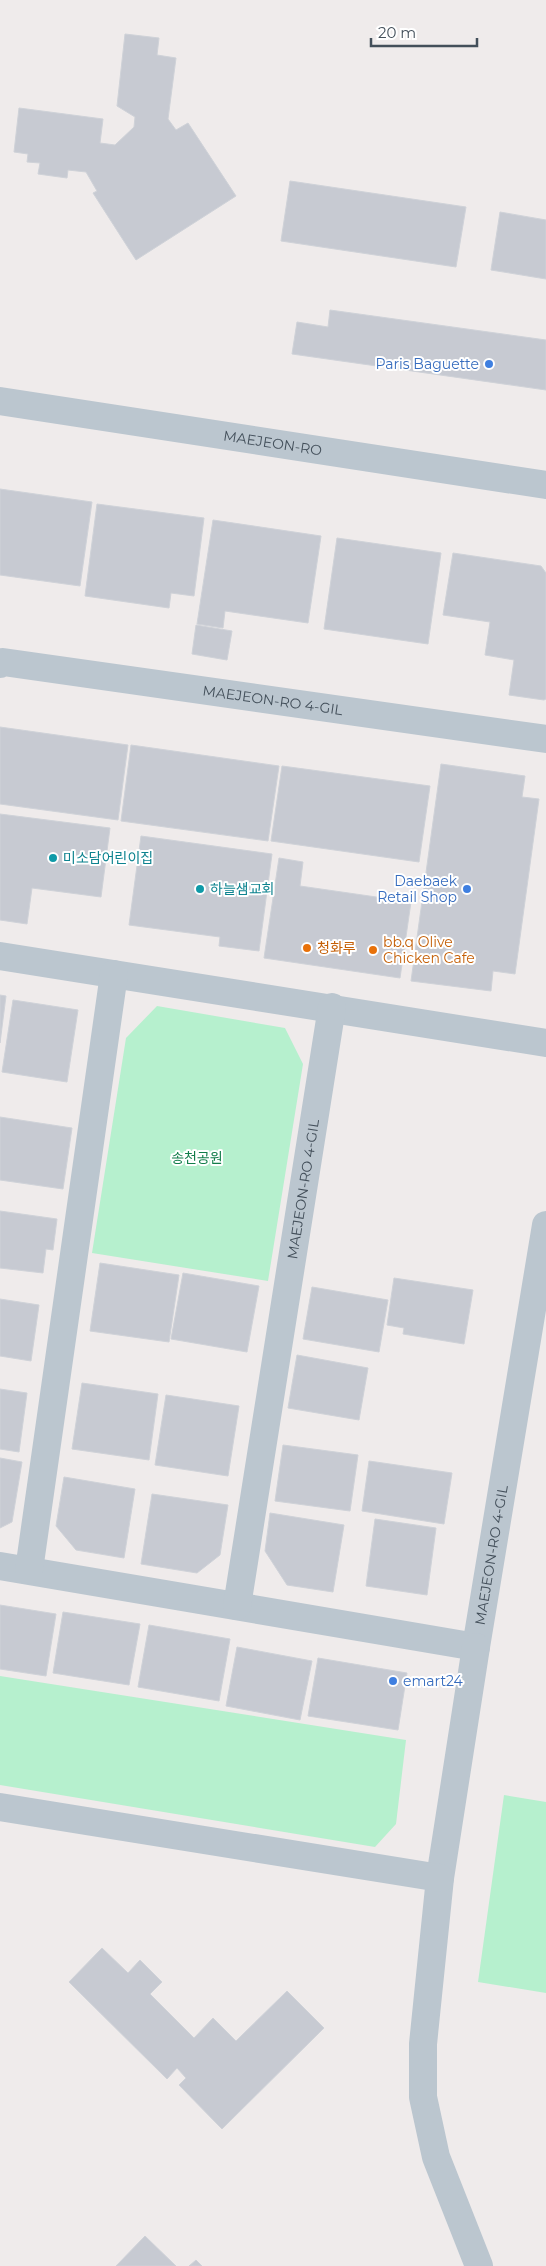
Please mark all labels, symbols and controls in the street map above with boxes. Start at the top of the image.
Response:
scale bar [371,15,477,47]
text: 20 m [378,23,416,42]
place label: Paris Baguette [375,355,479,373]
marker: Paris Baguette [483,358,495,370]
street label: MAEJEON-RO [222,427,324,459]
street label: MAEJEON-RO 4-GIL [201,681,345,719]
place label: 미소담어린이집 [63,849,153,867]
marker: 미소담어린이집 [47,852,59,864]
place label: Daebaek Retail Shop [377,872,458,906]
place label: 하늘샘교회 [210,880,274,898]
marker: 하늘샘교회 [194,883,206,895]
marker: Daebaek Retail Shop [461,883,473,895]
place label: bb.q Olive Chicken Cafe [383,933,475,967]
place label: 청화루 [317,939,356,957]
marker: 청화루 [301,942,313,954]
marker: bb.q Olive Chicken Cafe [367,944,379,956]
street label: MAEJEON-RO 4-GIL [283,1117,323,1260]
park label: 송천공원 [171,1149,223,1167]
street label: MAEJEON-RO 4-GIL [471,1483,512,1626]
place label: emart24 [403,1672,464,1690]
marker: emart24 [387,1675,399,1687]

